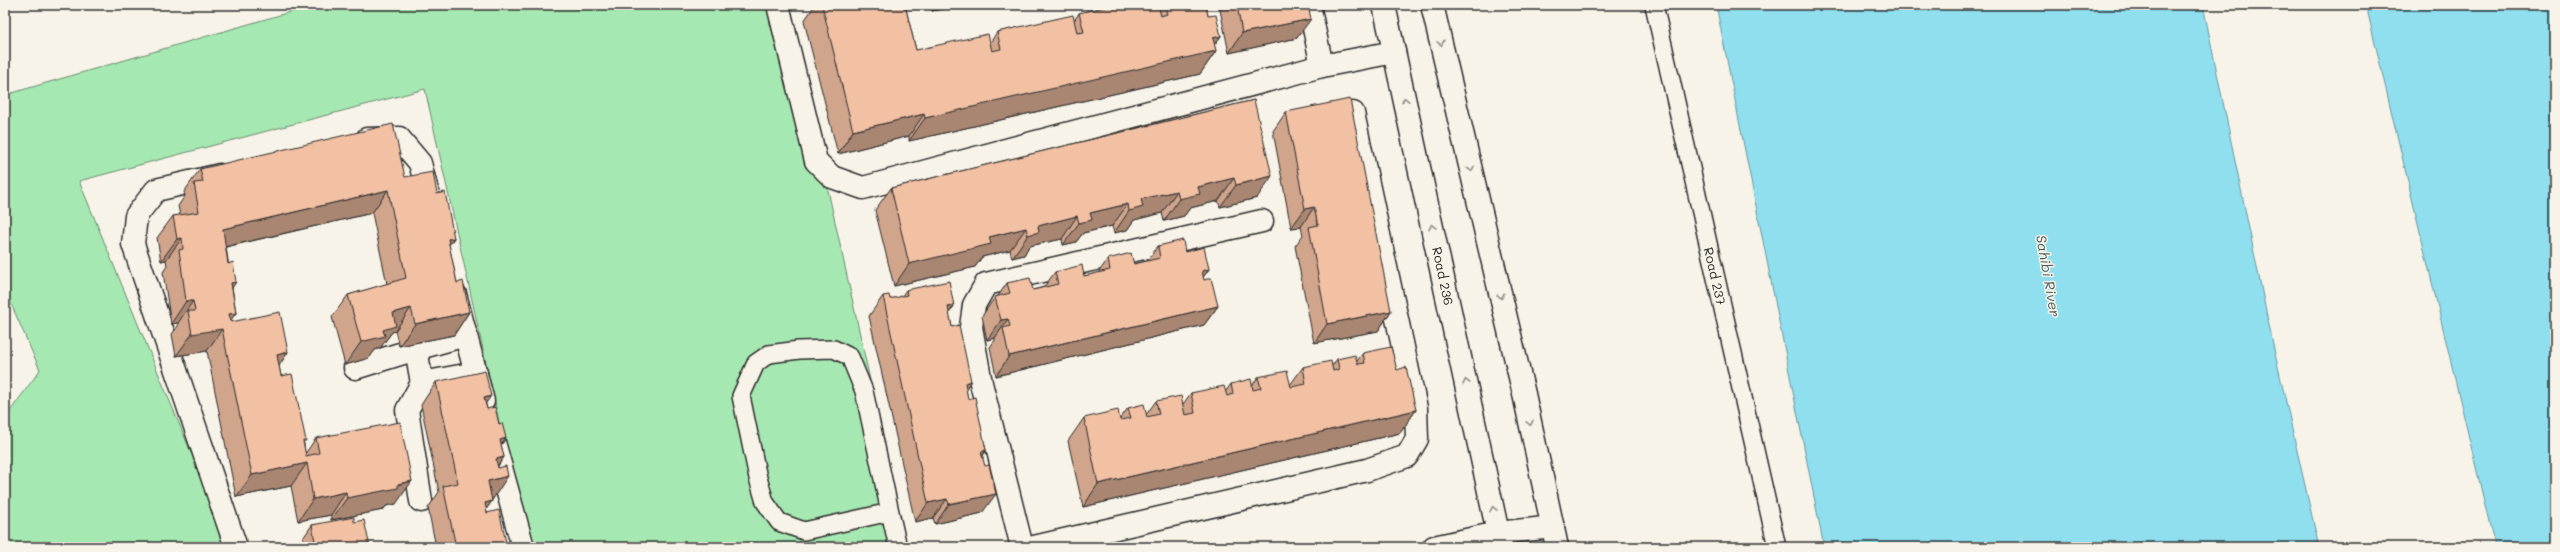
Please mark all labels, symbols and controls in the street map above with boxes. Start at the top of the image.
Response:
one-way arrow [1437,40,1445,46]
one-way arrow [1401,97,1409,104]
one-way arrow [1467,166,1475,173]
one-way arrow [1429,224,1437,231]
water label: Sahibi River [2032,233,2065,318]
street label: Road 236 [1429,245,1458,307]
street label: Road 237 [1701,245,1730,306]
one-way arrow [1497,293,1505,299]
one-way arrow [1462,379,1470,385]
one-way arrow [1526,419,1534,426]
one-way arrow [1490,506,1498,512]

